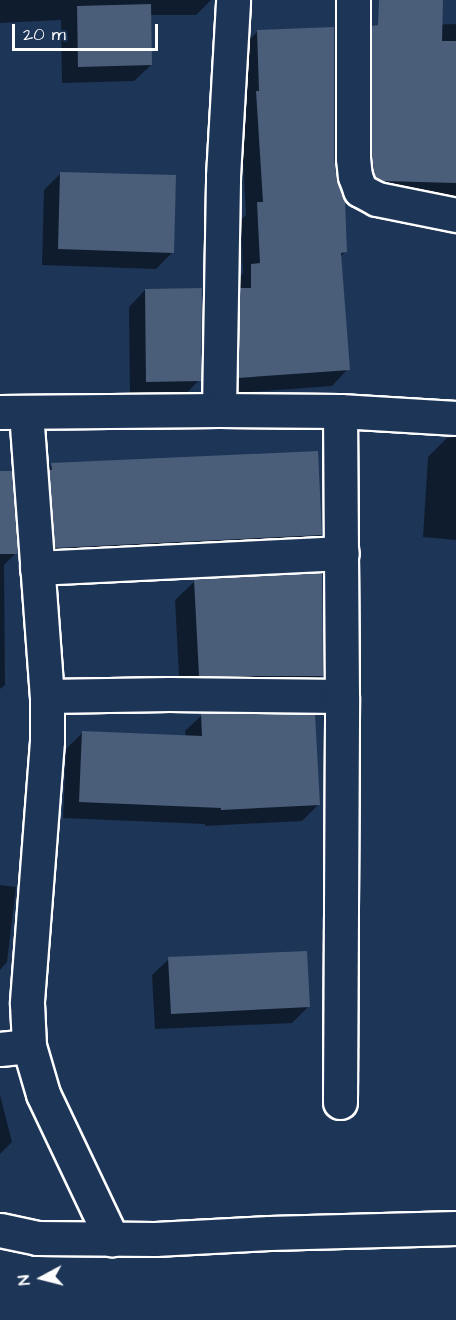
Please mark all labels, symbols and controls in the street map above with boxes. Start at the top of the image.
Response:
scale bar [15,12,160,50]
text: 20 m [23,22,66,47]
north arrow [12,1248,72,1308]
text: N [13,1274,36,1287]

